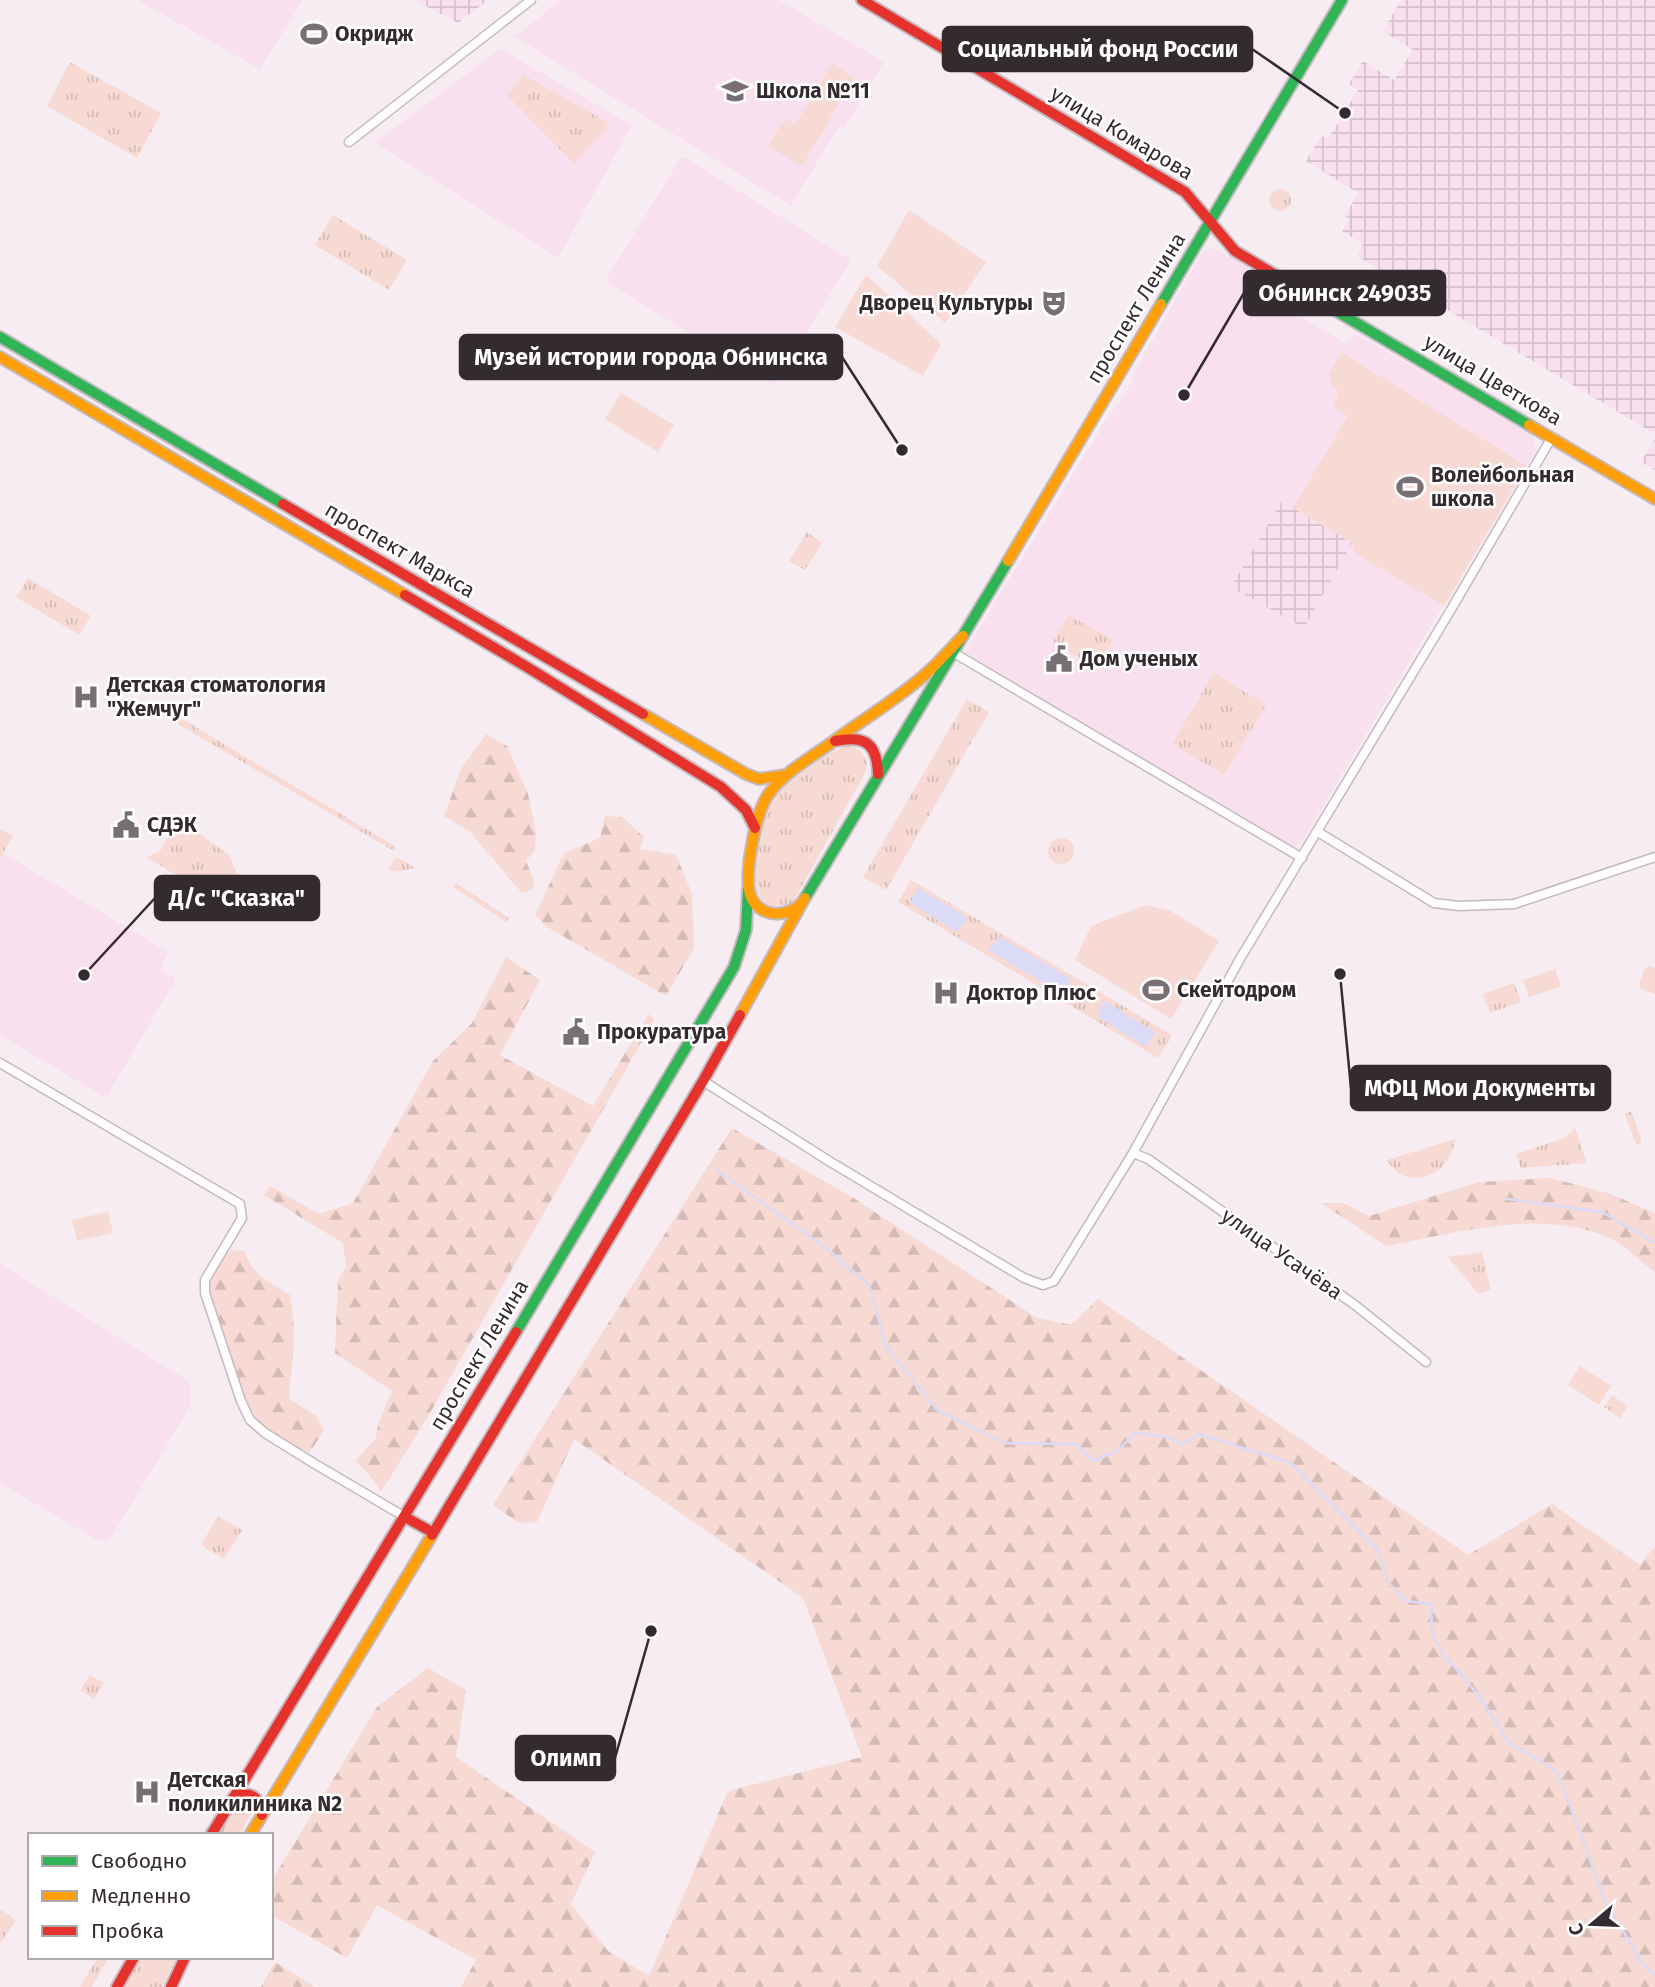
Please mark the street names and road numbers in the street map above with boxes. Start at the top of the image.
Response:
street label: улица Комарова [1046,80,1198,186]
street label: проспект Ленина [1081,228,1191,388]
street label: улица Цветкова [1419,329,1567,431]
street label: проспект Маркса [320,496,480,604]
street label: улица Усачёва [1216,1203,1348,1305]
street label: проспект Ленина [424,1275,534,1435]

